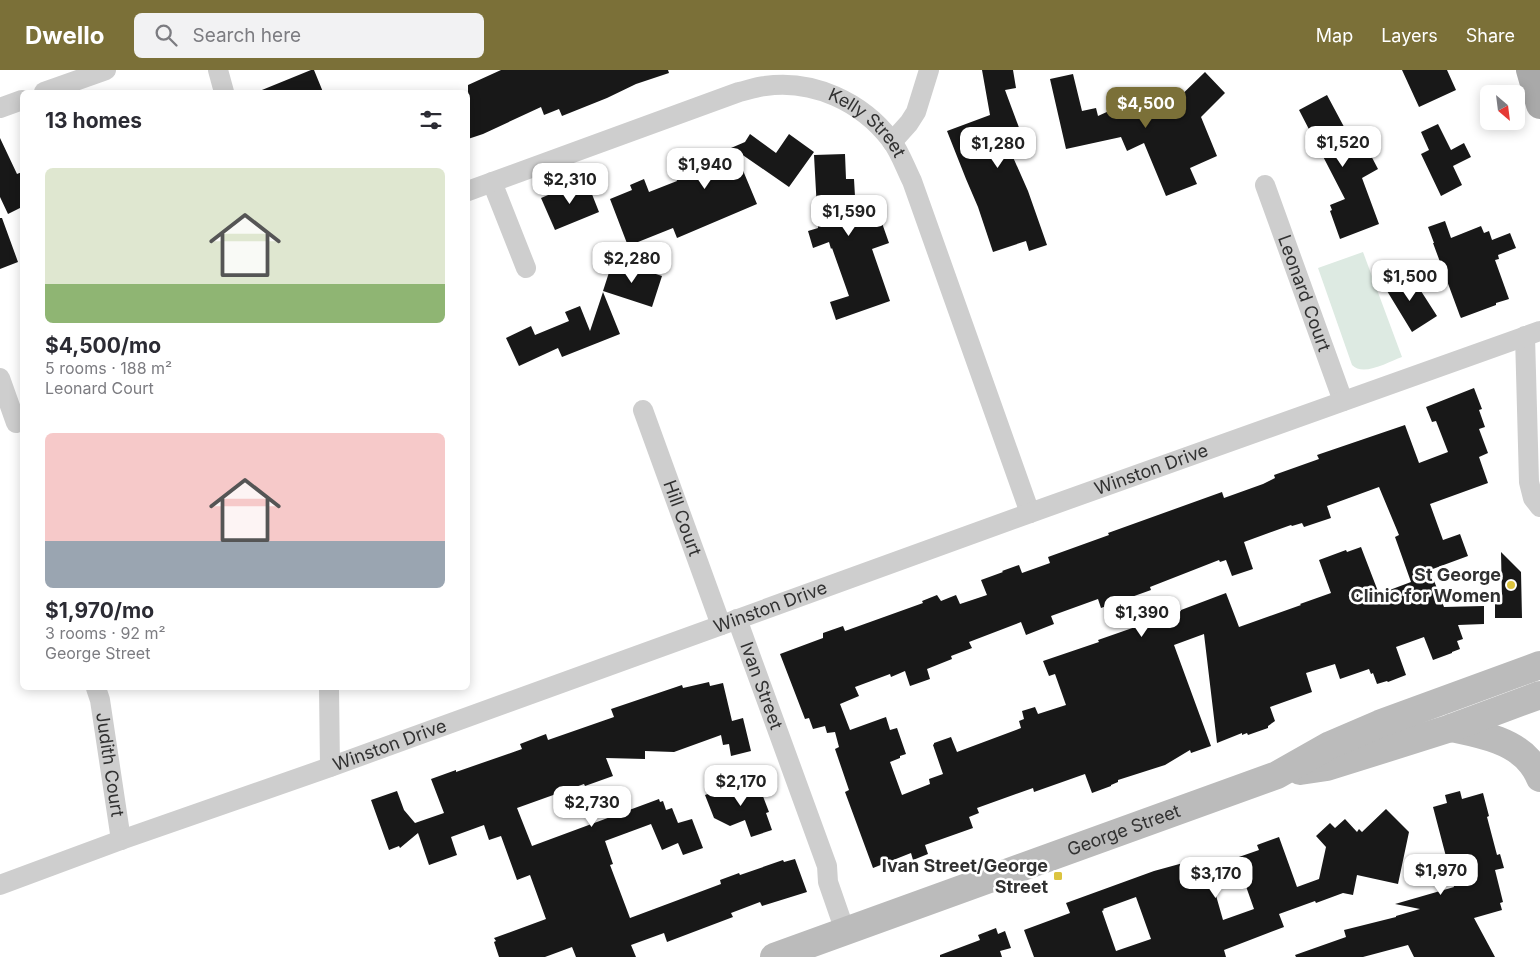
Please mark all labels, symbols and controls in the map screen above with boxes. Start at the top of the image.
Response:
search box [134,13,484,58]
text: Dwello [25,21,104,50]
icon: search [152,21,180,49]
text: Search here [192,24,301,47]
text: Map [1316,25,1353,46]
text: Layers [1381,25,1438,46]
text: Share [1466,25,1515,46]
street label: Kelly Street [825,84,910,161]
north arrow [1480,85,1525,130]
map controls [1480,85,1525,130]
pin: $4,500 [1105,87,1187,129]
text: $4,500 [1117,93,1175,113]
icon: filters [417,106,445,134]
text: 13 homes [45,108,142,133]
pin: $1,280 [957,126,1039,169]
pin: $1,520 [1302,126,1384,168]
text: $1,520 [1316,132,1370,152]
text: $1,280 [971,133,1025,153]
pin: $1,940 [664,148,746,190]
text: $1,940 [678,154,732,174]
pin: $2,310 [529,162,611,205]
text: $2,310 [543,169,597,189]
pin: $1,590 [808,194,890,237]
icon: home [200,200,290,290]
text: $1,590 [822,201,876,221]
street label: Leonard Court [1274,232,1335,354]
pin: $2,280 [591,242,673,284]
text: $2,280 [603,248,661,268]
pin: $1,500 [1369,260,1451,302]
text: $1,500 [1383,266,1437,286]
text: $4,500/mo [45,333,161,358]
text: 5 rooms · 188 m² [45,358,172,378]
text: Leonard Court [45,378,154,398]
street label: Winston Drive [1092,439,1211,499]
icon: home [200,465,290,555]
street label: Hill Court [659,477,706,559]
place label: St George Clinic for Women [1350,564,1501,606]
street label: Winston Drive [711,577,830,637]
marker: St George Clinic for Women [1505,579,1517,591]
pin: $1,390 [1101,596,1183,638]
text: $1,970/mo [45,598,154,623]
text: $1,390 [1115,602,1169,622]
text: 3 rooms · 92 m² [45,623,166,643]
street label: Ivan Street [736,639,787,732]
text: George Street [45,643,150,663]
street label: Judith Court [92,711,128,818]
street label: Winston Drive [330,715,449,775]
pin: $2,170 [700,764,782,807]
text: $2,170 [715,771,767,791]
pin: $2,730 [551,786,633,828]
text: $2,730 [564,792,620,812]
street label: George Street [1064,800,1183,860]
pin: $1,970 [1400,854,1482,896]
place label: Ivan Street/George Street [882,855,1048,897]
pin: $3,170 [1175,856,1257,899]
text: $1,970 [1415,860,1467,880]
text: $3,170 [1190,863,1242,883]
marker: Ivan Street/George Street [1052,870,1064,882]

